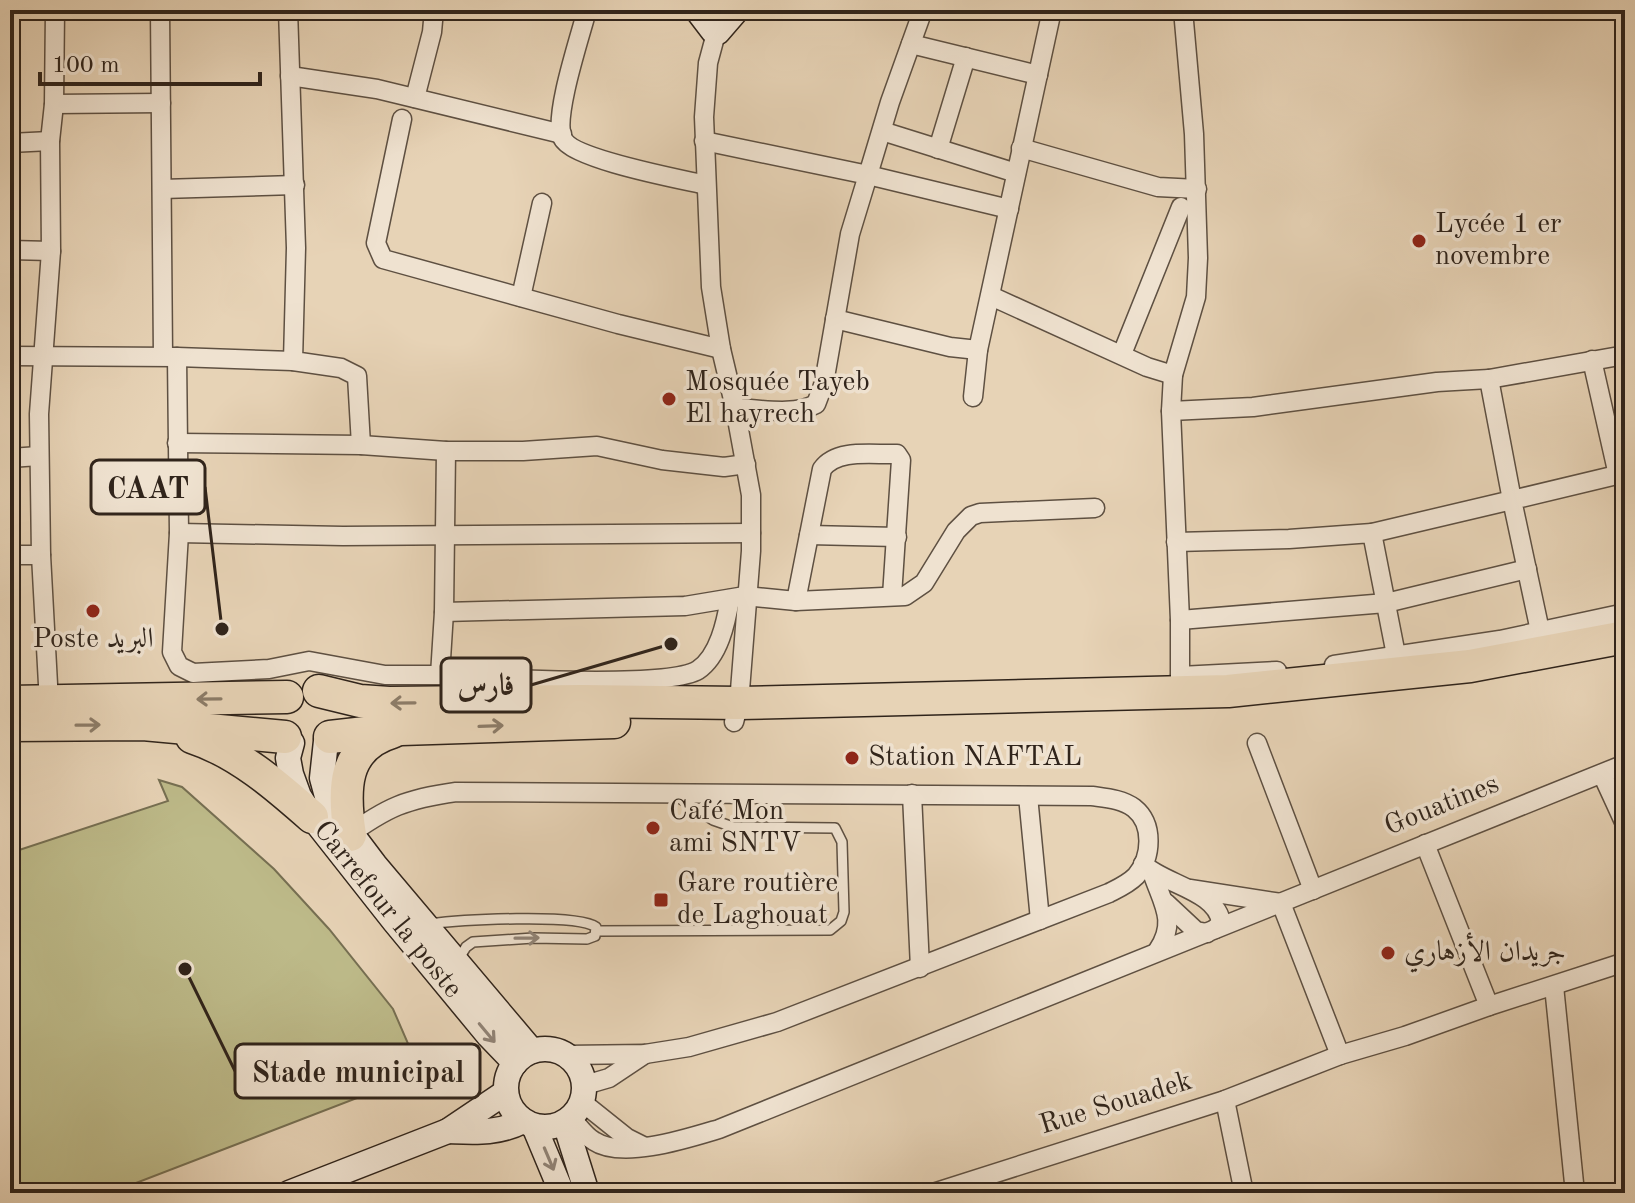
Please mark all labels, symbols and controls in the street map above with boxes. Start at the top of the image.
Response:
scale bar [40,36,260,86]
text: 100 m [52,54,120,78]
place label: Lycée 1 er novembre [1435,211,1562,271]
marker: Lycée 1 er novembre [1410,232,1428,250]
place label: Mosquée Tayeb El hayrech [685,369,870,429]
marker: Mosquée Tayeb El hayrech [660,390,678,408]
callout: CAAT [91,460,205,514]
text: CAAT [107,475,189,505]
marker: Poste البريد [84,602,102,620]
place label: Poste البريد [32,626,154,655]
callout: فارس [441,658,531,712]
text: فارس [457,671,515,703]
one-way arrow [196,691,223,706]
one-way arrow [390,695,417,710]
one-way arrow [74,717,101,733]
one-way arrow [478,719,504,734]
place label: Station NAFTAL [868,744,1082,772]
marker: Station NAFTAL [843,749,861,767]
street label: Gouatines [1381,770,1503,842]
place label: Café Mon ami SNTV [669,798,801,858]
street label: Carrefour la poste [307,816,467,1004]
marker: Café Mon ami SNTV [644,819,662,837]
place label: Gare routière de Laghouat [677,870,838,930]
marker: Gare routière de Laghouat [652,891,670,909]
one-way arrow [513,931,540,946]
place label: جريدان الأزهاري [1404,932,1566,973]
marker: جريدان الأزهاري [1379,944,1397,962]
one-way arrow [478,1022,496,1042]
callout: Stade municipal [235,1044,480,1098]
text: Stade municipal [251,1059,465,1089]
street label: Rue Souadek [1036,1068,1196,1140]
one-way arrow [543,1146,558,1171]

